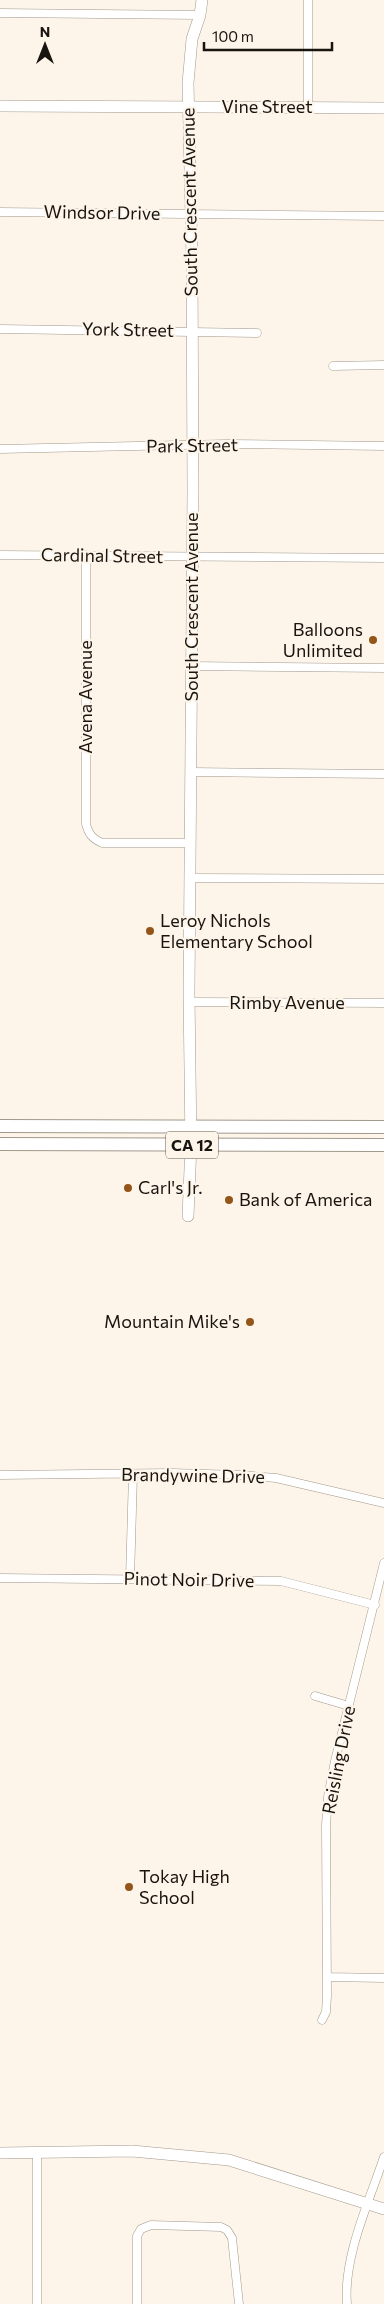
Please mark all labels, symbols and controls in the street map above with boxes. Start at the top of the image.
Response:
north arrow [20,20,70,70]
scale bar [204,20,332,52]
text: N [40,23,50,40]
text: 100 m [212,27,254,45]
street label: Vine Street [221,95,313,117]
street label: South Crescent Avenue [176,107,202,297]
street label: Windsor Drive [43,200,161,224]
street label: York Street [82,317,174,341]
street label: Park Street [146,433,238,457]
street label: South Crescent Avenue [180,513,202,701]
street label: Cardinal Street [41,543,163,567]
place label: Balloons Unlimited [283,618,363,661]
marker: Balloons Unlimited [367,634,379,646]
street label: Avena Avenue [74,640,96,754]
place label: Leroy Nichols Elementary School [160,909,313,952]
marker: Leroy Nichols Elementary School [144,925,156,937]
street label: Rimby Avenue [229,991,345,1013]
road number: CA 12 [166,1132,218,1158]
place label: Carl's Jr. [138,1176,203,1198]
marker: Carl's Jr. [122,1182,134,1194]
place label: Bank of America [239,1188,372,1210]
marker: Bank of America [223,1194,235,1206]
place label: Mountain Mike's [104,1310,240,1332]
marker: Mountain Mike's [244,1316,256,1328]
street label: Brandywine Drive [121,1463,265,1487]
street label: Pinot Noir Drive [123,1567,255,1591]
street label: Reisling Drive [317,1704,359,1816]
place label: Tokay High School [139,1865,230,1908]
marker: Tokay High School [123,1881,135,1893]

